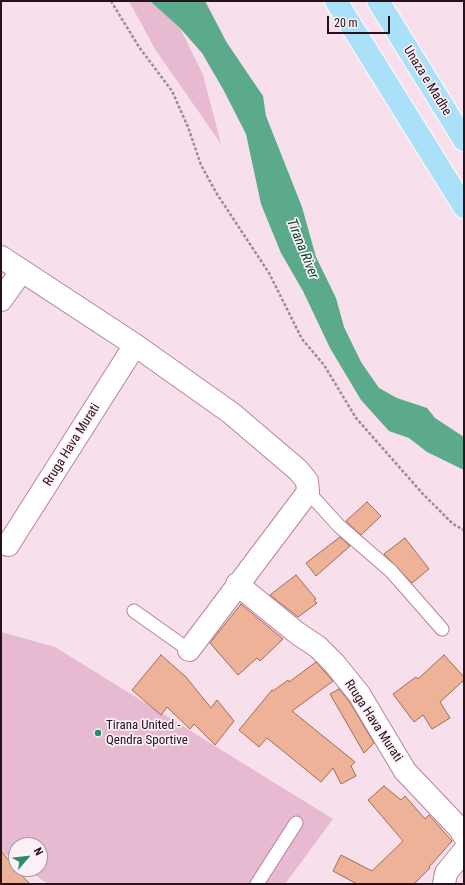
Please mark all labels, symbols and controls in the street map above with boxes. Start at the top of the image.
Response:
scale bar [329,8,392,34]
text: 20 m [334,16,358,30]
street label: Unaza e Madhe [400,44,454,118]
water label: Tirana River [282,216,322,282]
street label: Rruga Hava Murati [40,401,104,489]
street label: Rruga Hava Murati [341,677,405,765]
place label: Tirana United - Qendra Sportive [106,718,188,749]
marker: Tirana United - Qendra Sportive [93,728,103,738]
north arrow [8,837,48,877]
text: N [31,846,45,858]

